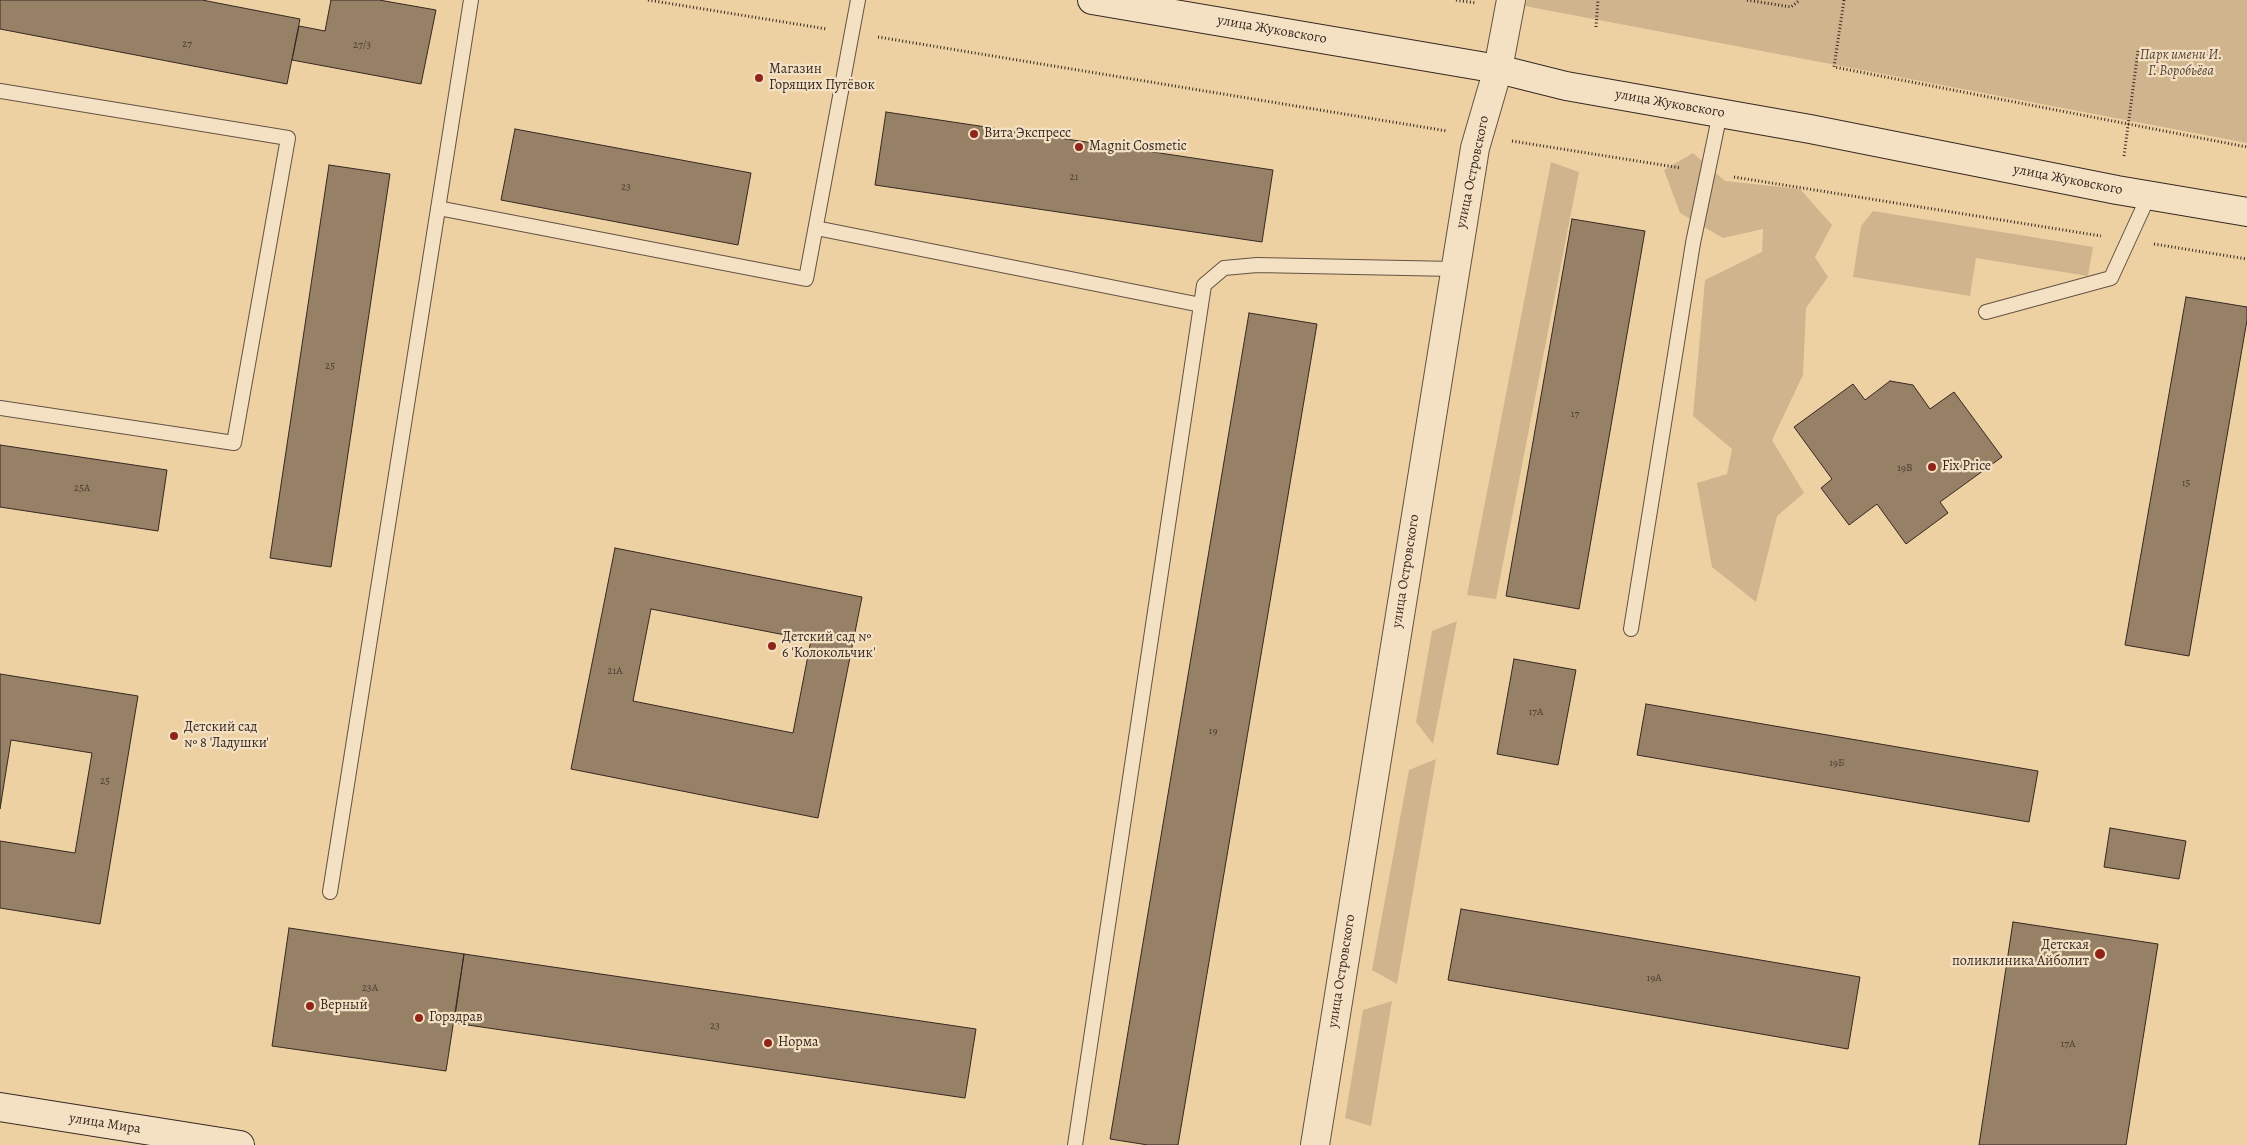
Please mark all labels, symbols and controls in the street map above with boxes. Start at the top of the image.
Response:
street label: улица Жуковского [1216,12,1328,48]
house number: 27 [182,37,192,51]
house number: 27/3 [353,38,371,52]
park label: Парк имени И. Г. Воробьёва [2140,48,2222,80]
place label: Магазин Горящих Путёвок [769,62,875,94]
marker: Магазин Горящих Путёвок [753,72,765,84]
street label: улица Жуковского [1614,86,1726,122]
street label: улица Островского [1453,114,1493,230]
place label: Вита Экспресс [984,126,1071,142]
marker: Вита Экспресс [968,128,980,140]
place label: Magnit Cosmetic [1089,139,1187,155]
marker: Magnit Cosmetic [1073,141,1085,153]
street label: улица Жуковского [2012,161,2124,199]
house number: 21 [1070,170,1078,184]
house number: 23 [621,180,631,194]
house number: 25 [325,359,335,373]
house number: 17 [1571,407,1579,421]
place label: Fix Price [1942,459,1991,475]
house number: 19В [1897,461,1913,475]
marker: Fix Price [1926,461,1938,473]
house number: 15 [2182,476,2190,490]
house number: 25А [74,481,90,495]
street label: улица Островского [1389,513,1423,629]
place label: Детский сад № 6 'Колокольчик' [782,630,876,662]
marker: Детский сад № 6 'Колокольчик' [766,640,778,652]
house number: 21А [607,664,623,678]
house number: 17А [1529,705,1543,719]
place label: Детский сад № 8 'Ладушки' [184,720,269,752]
house number: 19 [1209,724,1217,738]
marker: Детский сад № 8 'Ладушки' [168,730,180,742]
house number: 19Б [1829,756,1845,770]
house number: 25 [100,774,110,788]
street label: улица Островского [1325,913,1359,1029]
place label: Детская поликлиника Айболит [1952,938,2089,970]
marker: Детская поликлиника Айболит [2093,947,2107,961]
house number: 19А [1646,971,1662,985]
house number: 23А [362,981,378,995]
place label: Верный [320,998,368,1014]
marker: Верный [304,1000,316,1012]
place label: Горздрав [429,1010,483,1026]
marker: Горздрав [413,1012,425,1024]
house number: 23 [710,1019,720,1033]
place label: Норма [778,1035,819,1051]
marker: Норма [762,1037,774,1049]
house number: 17А [2061,1037,2075,1051]
street label: улица Мира [68,1110,142,1138]

